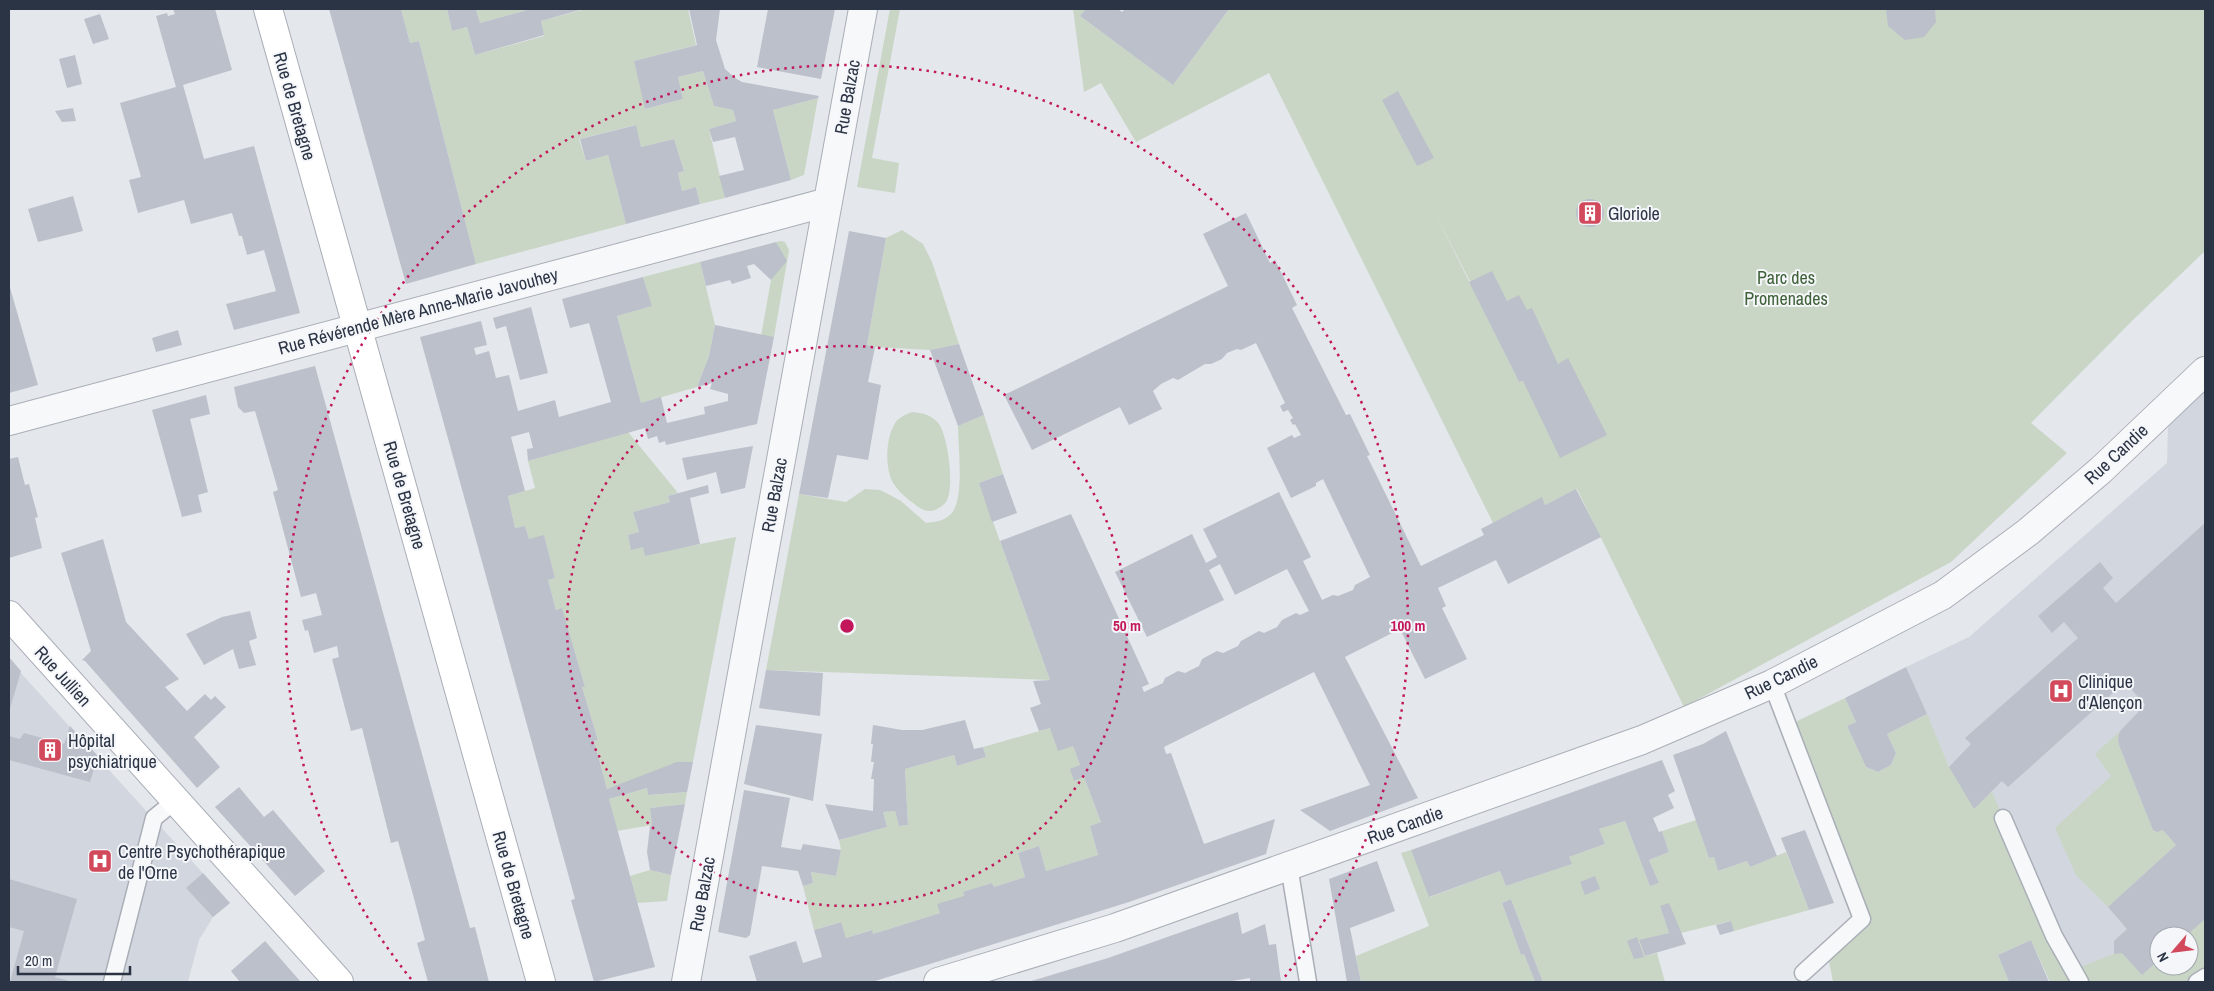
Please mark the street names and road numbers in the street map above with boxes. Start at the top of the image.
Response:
street label: Rue de Bretagne [268,49,322,163]
street label: Rue Balzac [828,58,866,136]
street label: Rue Révérende Mère Anne-Marie Javouhey [275,261,561,360]
street label: Rue Candie [2079,418,2153,490]
street label: Rue de Bretagne [378,438,432,552]
street label: Rue Balzac [755,456,793,534]
street label: Rue Jullien [29,640,97,712]
street label: Rue Candie [1740,648,1822,706]
street label: Rue Candie [1364,800,1446,850]
street label: Rue de Bretagne [487,828,541,942]
street label: Rue Balzac [683,855,721,933]

